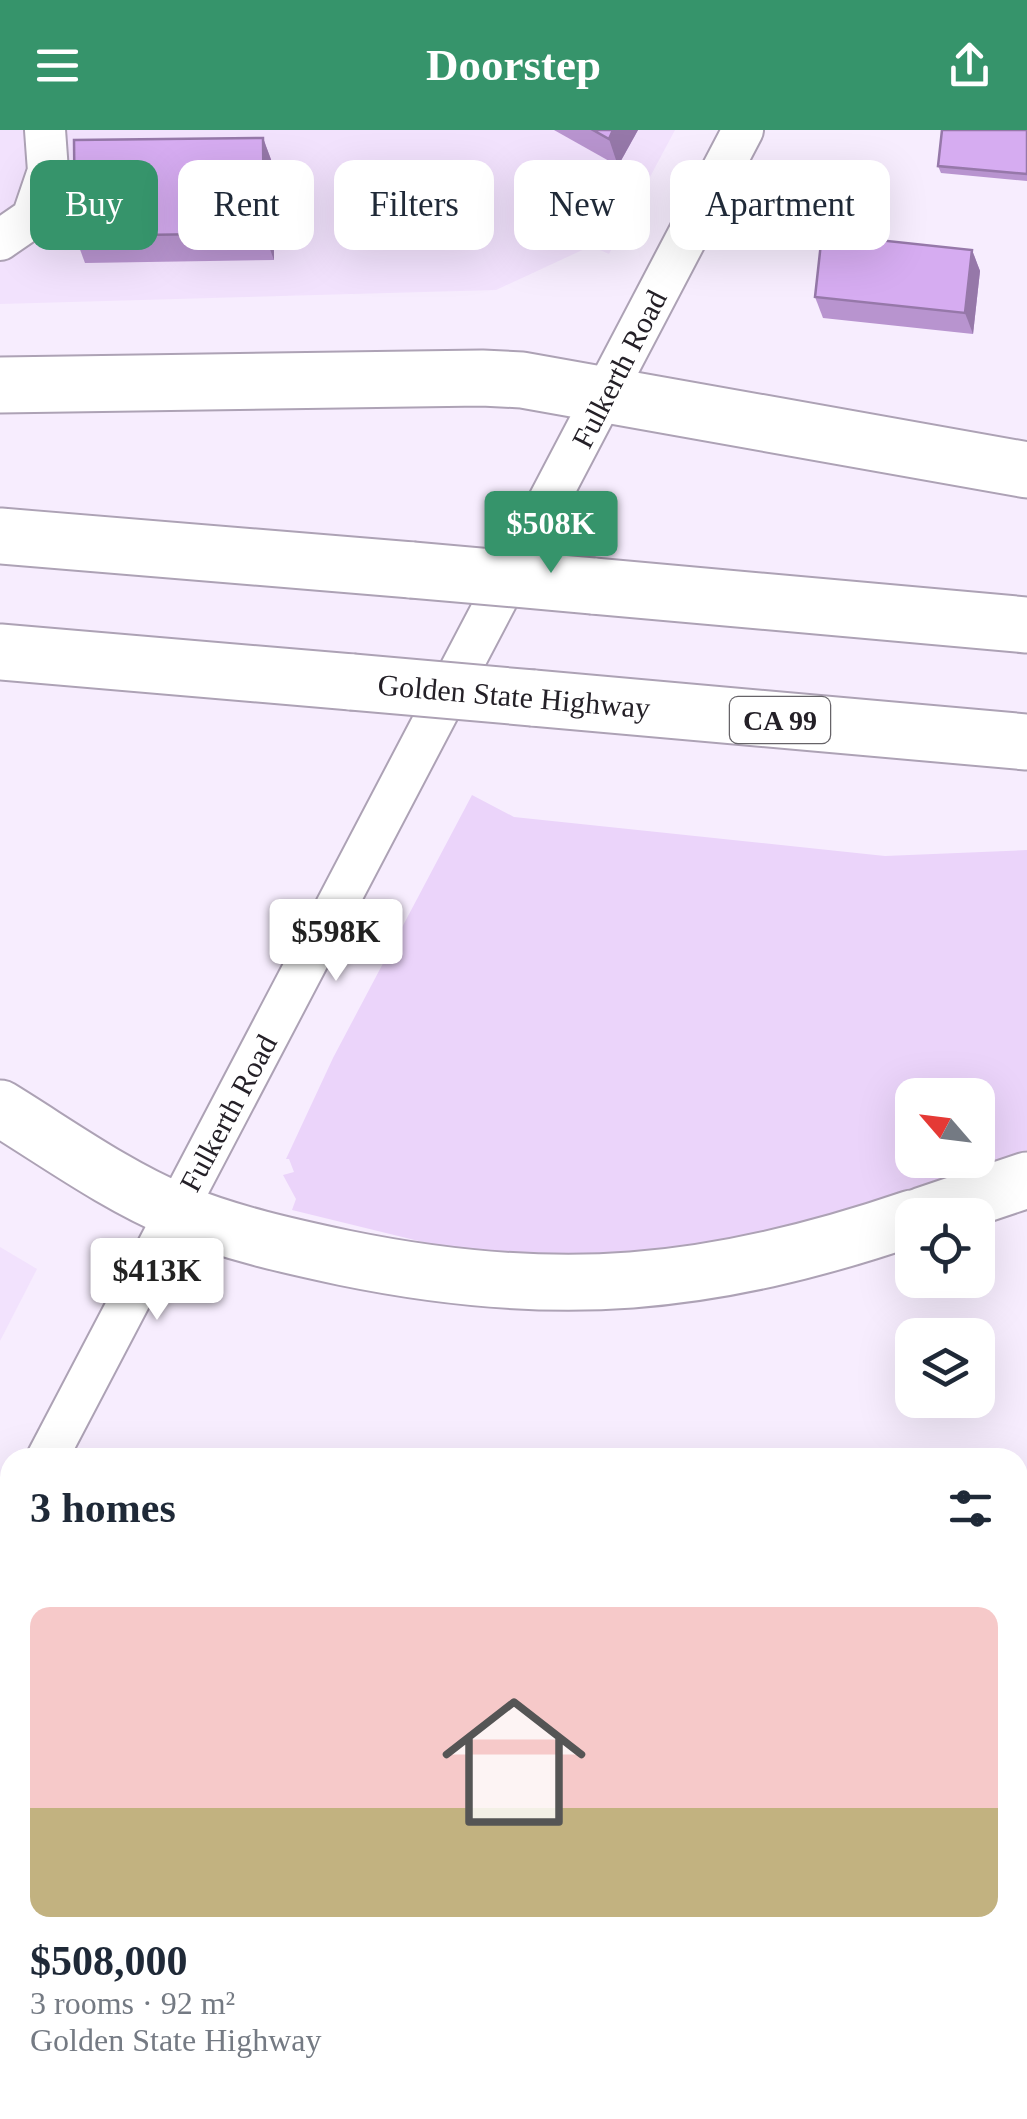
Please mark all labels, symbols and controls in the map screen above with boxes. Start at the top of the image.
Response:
icon: menu [30,38,85,93]
icon: share [942,38,997,93]
text: Doorstep [426,40,601,90]
chip: Buy [30,160,158,250]
chip: Rent [178,160,314,250]
chip: Filters [334,160,494,250]
chip: New [514,160,650,250]
chip: Apartment [670,160,890,250]
street label: Fulkerth Road [565,285,673,453]
pin: $508K [481,491,621,576]
text: $508K [507,505,595,541]
street label: Golden State Highway [376,668,652,724]
road number: CA 99 [730,697,830,743]
pin: $598K [266,899,406,984]
text: $598K [292,913,380,949]
street label: Fulkerth Road [173,1029,283,1197]
north arrow [895,1078,995,1178]
map controls [895,1078,995,1418]
button: locate [895,1198,995,1298]
pin: $413K [87,1238,227,1323]
text: $413K [113,1252,201,1288]
button: layers [895,1318,995,1418]
icon: filters [943,1481,998,1536]
text: 3 homes [30,1485,176,1531]
icon: home [424,1672,604,1852]
text: $508,000 [30,1938,188,1984]
text: 3 rooms · 92 m² [30,1985,235,2021]
text: Golden State Highway [30,2022,322,2058]

